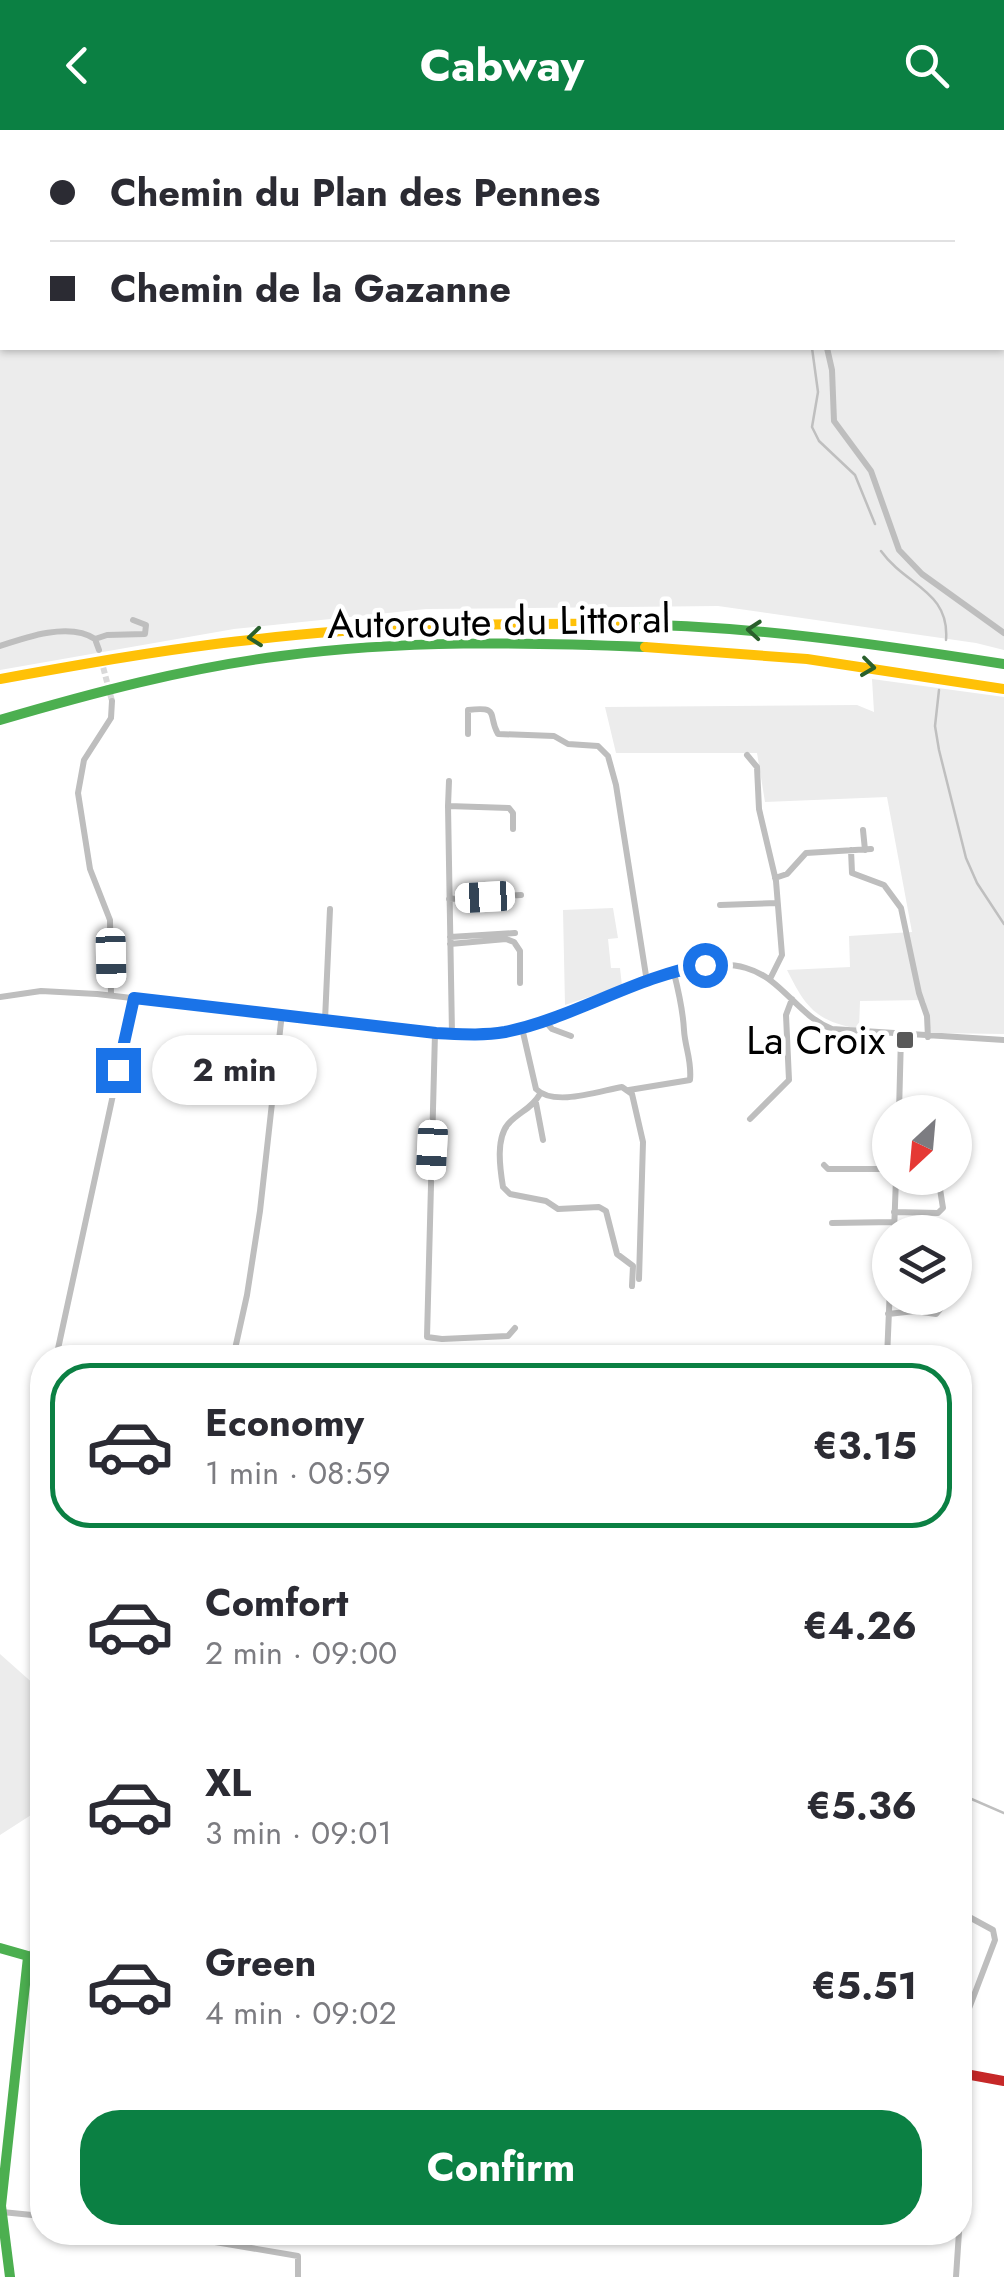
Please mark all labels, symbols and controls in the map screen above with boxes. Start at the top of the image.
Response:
text: Cabway [420,33,584,98]
icon: back [50,38,105,93]
icon: search [899,38,954,93]
text: Chemin du Plan des Pennes [110,165,600,220]
text: Chemin de la Gazanne [110,261,511,316]
street label: Autoroute du Littoral [327,589,671,653]
one-way arrow [745,620,761,642]
one-way arrow [246,626,262,648]
one-way arrow [861,656,877,677]
car [454,880,516,914]
car [95,928,127,988]
route start [683,943,728,988]
place label: La Croix [746,1011,885,1069]
marker: La Croix [894,1029,916,1051]
callout: 2 min [153,1035,318,1105]
text: 2 min [192,1047,277,1093]
route end [96,1048,141,1093]
north arrow [872,1095,972,1195]
map controls [872,1095,972,1315]
car [415,1119,449,1181]
button: layers [872,1215,972,1315]
text: Economy [205,1395,364,1450]
icon: car [85,1401,175,1491]
text: €3.15 [813,1418,917,1473]
text: 1 min · 08:59 [205,1450,391,1496]
text: Comfort [205,1575,348,1630]
icon: car [85,1581,175,1671]
text: €4.26 [803,1598,917,1653]
text: 2 min · 09:00 [205,1630,397,1676]
text: XL [205,1755,251,1810]
icon: car [85,1761,175,1851]
text: €5.36 [806,1778,917,1833]
text: 3 min · 09:01 [205,1810,392,1856]
text: Green [205,1935,316,1990]
icon: car [85,1941,175,2031]
text: €5.51 [812,1958,917,2013]
text: 4 min · 09:02 [205,1990,397,2036]
button: Confirm [80,2110,922,2225]

